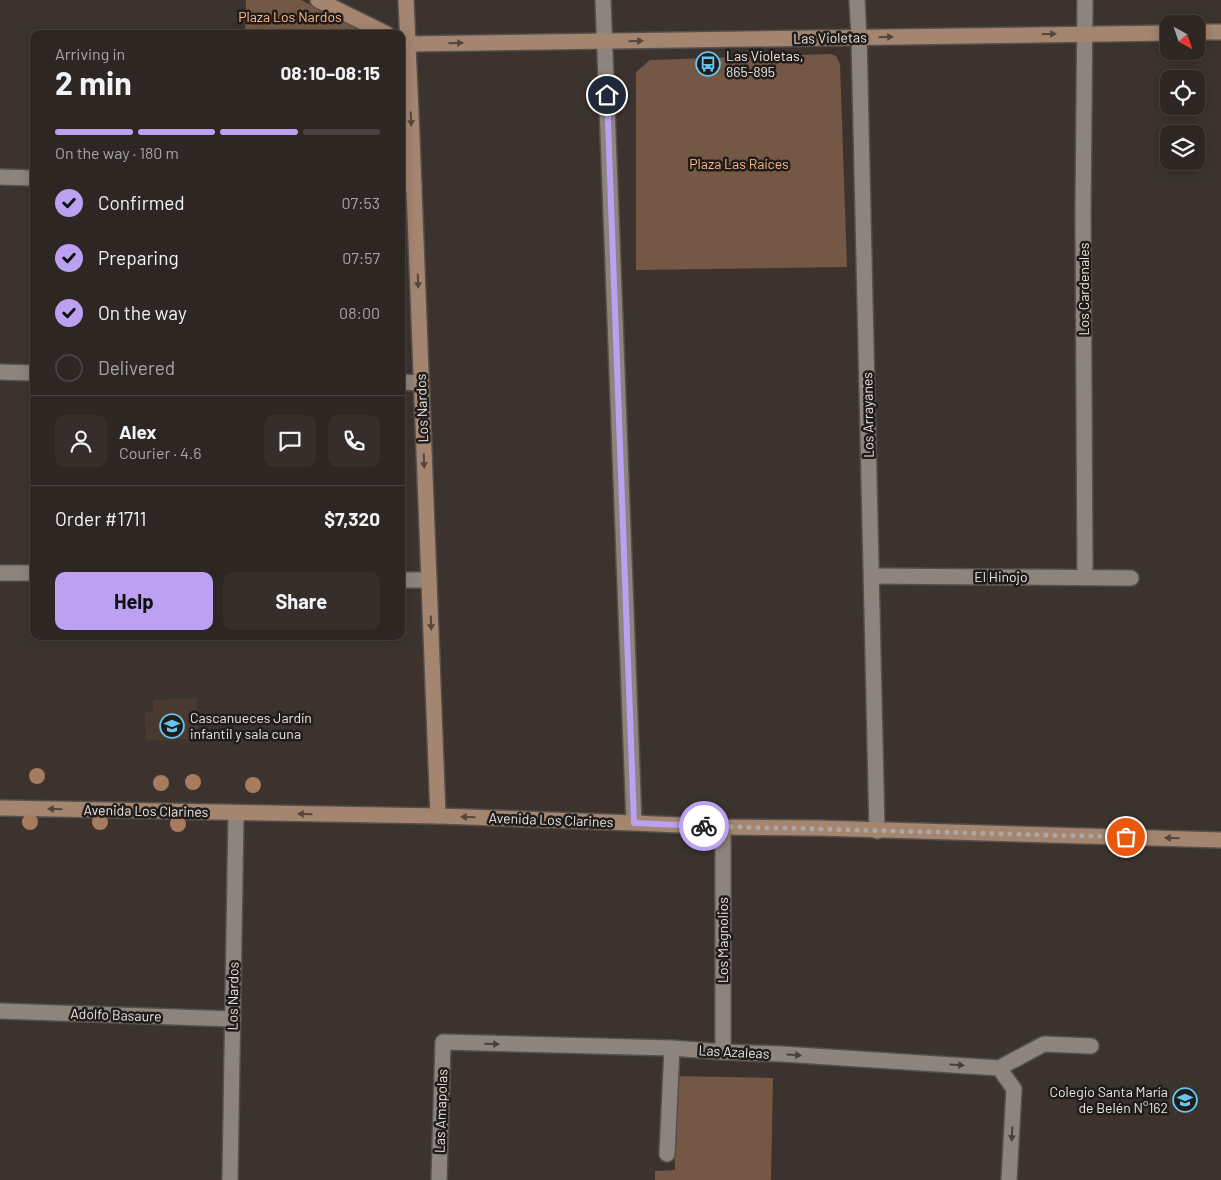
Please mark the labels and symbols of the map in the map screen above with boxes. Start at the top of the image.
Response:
park label: Plaza Los Nardos [238,8,342,25]
north arrow [1160,15,1205,60]
street label: Las Violetas [793,28,867,47]
one-way arrow [1041,30,1057,38]
one-way arrow [878,33,894,41]
one-way arrow [628,36,644,44]
one-way arrow [448,39,464,47]
place label: Las Violetas, 865-895 [726,47,803,80]
bus stop icon: Las Violetas, 865-895 [695,51,721,77]
pin [586,74,628,116]
one-way arrow [408,111,416,127]
park label: Plaza Las Raíces [689,155,789,172]
street label: Los Cardenales [1075,242,1092,335]
one-way arrow [414,273,422,289]
street label: Los Arrayanes [858,372,877,458]
street label: Los Nardos [412,373,431,443]
one-way arrow [421,453,429,469]
street label: El Hinojo [974,568,1028,585]
one-way arrow [427,616,435,632]
place label: Cascanueces Jardín infantil y sala cuna [190,709,312,742]
school or university icon: Cascanueces Jardín infantil y sala cuna [159,713,185,739]
street label: Avenida Los Clarines [83,801,209,820]
courier [679,801,729,851]
one-way arrow [47,805,63,813]
street label: Avenida Los Clarines [488,809,614,830]
one-way arrow [297,810,313,818]
one-way arrow [459,813,475,821]
pin [1105,816,1147,858]
one-way arrow [1164,834,1180,842]
street label: Los Magnolios [714,897,731,983]
street label: Los Nardos [223,961,242,1031]
street label: Adolfo Basaure [70,1004,162,1025]
one-way arrow [484,1040,500,1048]
street label: Las Azaleas [698,1041,770,1062]
one-way arrow [787,1051,803,1059]
one-way arrow [949,1062,965,1070]
street label: Las Amapolas [431,1068,450,1153]
place label: Colegio Santa María de Belén N°162 [1049,1083,1168,1116]
school or university icon: Colegio Santa María de Belén N°162 [1172,1087,1198,1113]
one-way arrow [1007,1127,1015,1143]

